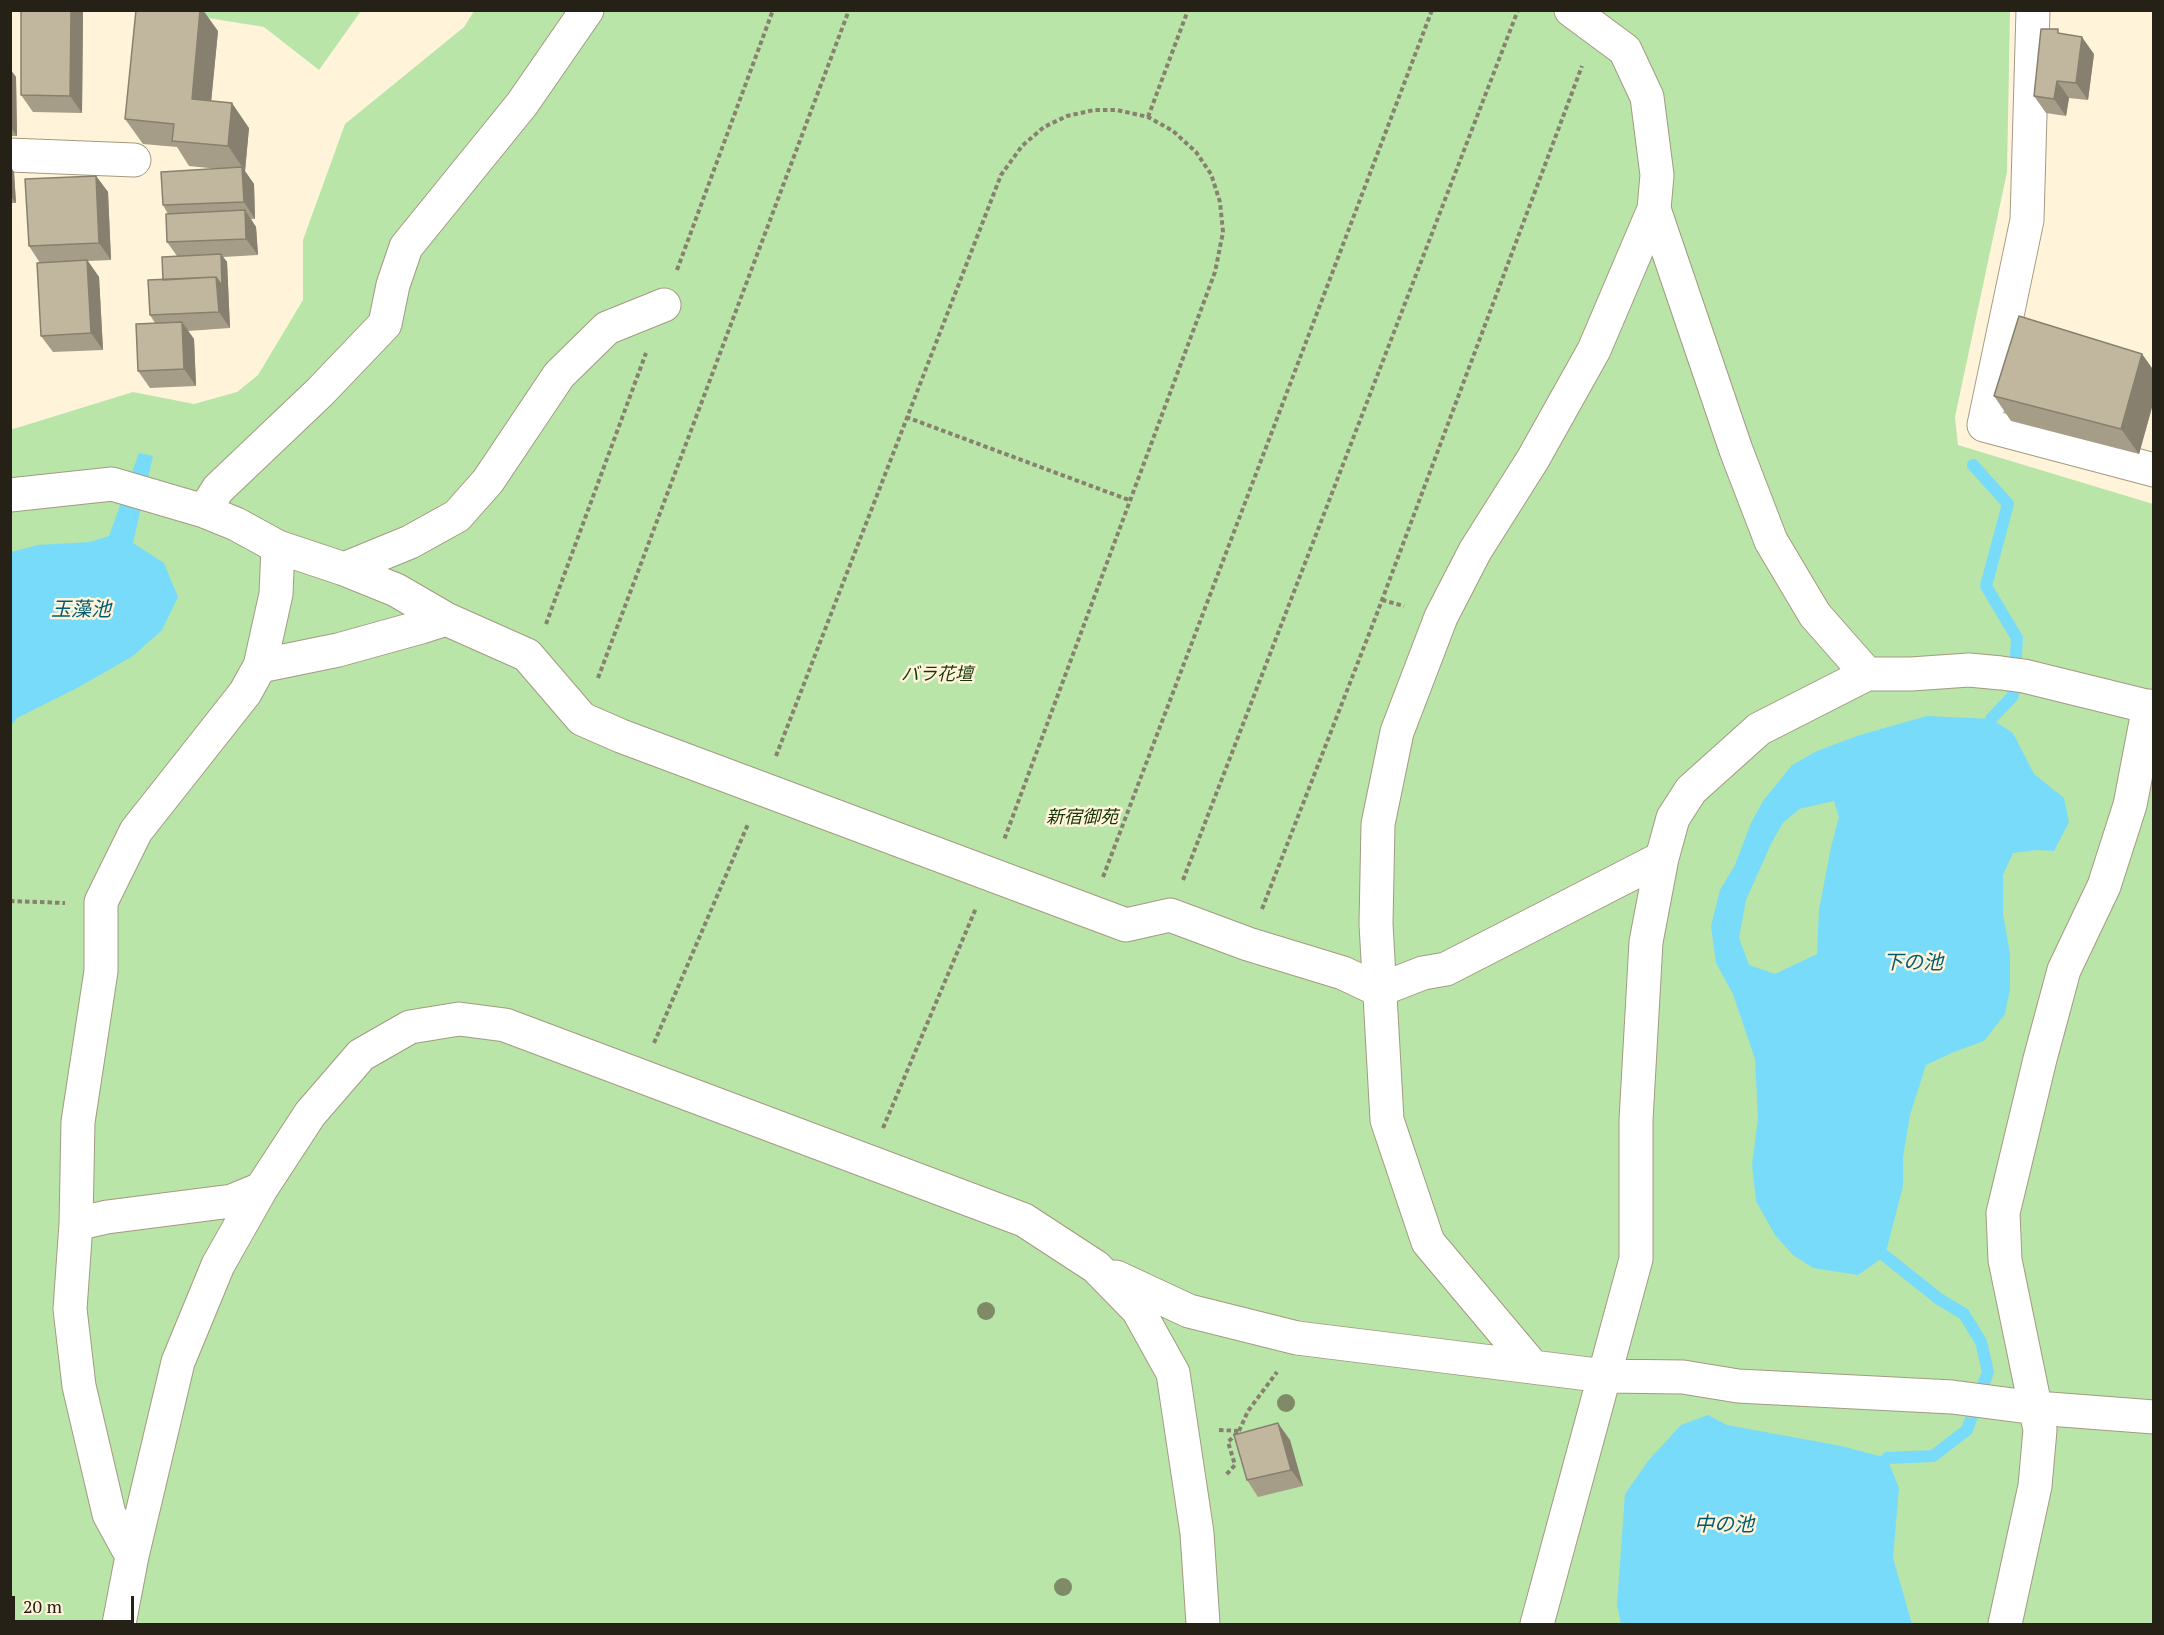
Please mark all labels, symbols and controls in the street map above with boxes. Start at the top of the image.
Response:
water label: 玉藻池 [51,598,111,622]
park label: バラ花壇 [901,664,973,686]
park label: 新宿御苑 [1046,807,1118,829]
water label: 下の池 [1883,951,1943,975]
water label: 中の池 [1694,1513,1754,1537]
scale bar [15,1584,136,1622]
text: 20 m [23,1594,62,1618]

